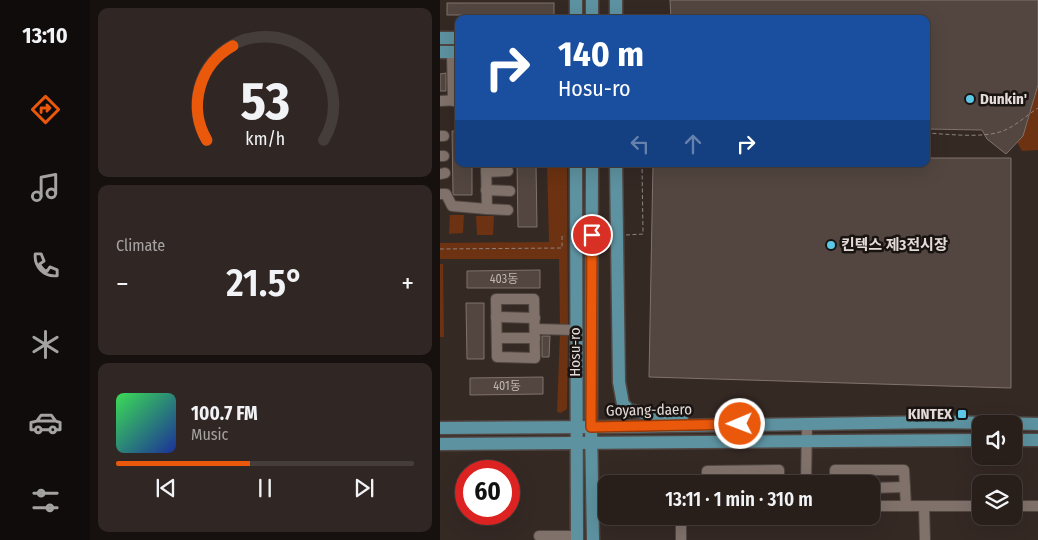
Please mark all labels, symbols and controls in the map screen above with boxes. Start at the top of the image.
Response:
text: 13:10 [22,22,68,49]
text: 140 m [558,33,644,75]
icon: right [475,35,540,100]
text: 53 [240,70,290,133]
text: Hosu-ro [558,75,631,102]
place label: Dunkin' [980,90,1027,108]
icon: directions [28,92,63,127]
marker: Dunkin' [964,93,976,105]
text: km/h [245,128,285,150]
icon: left [626,130,654,158]
icon: ahead [679,130,707,158]
icon: right [732,130,760,158]
icon: music [28,170,63,205]
pin [571,214,613,256]
icon: arrive [578,221,606,249]
text: Climate [116,236,165,255]
place label: 킨텍스 제3전시장 [841,236,948,254]
marker: 킨텍스 제3전시장 [825,239,837,251]
icon: phone [28,248,63,283]
text: 21.5° [226,260,304,306]
text: − [116,267,129,300]
text: + [401,267,414,300]
house number: 403동 [490,272,518,286]
icon: climate [28,327,63,362]
street label: Hosu-ro [566,327,584,377]
house number: 401동 [493,379,521,393]
position arrow [713,397,765,449]
street label: Goyang-daero [606,400,692,420]
text: 100.7 FM [191,402,258,425]
icon: car [28,405,63,440]
place label: KINTEX [908,405,953,423]
marker: KINTEX [956,408,968,420]
map controls [972,415,1022,525]
button: sound [972,415,1022,465]
text: Music [191,425,228,444]
speed limit sign: 60 [455,460,520,525]
icon: previous [152,474,180,502]
icon: pause [251,474,279,502]
icon: next [350,474,378,502]
button: layers [972,475,1022,525]
icon: filters [28,483,63,518]
text: 13:11 · 1 min · 310 m [665,488,813,511]

